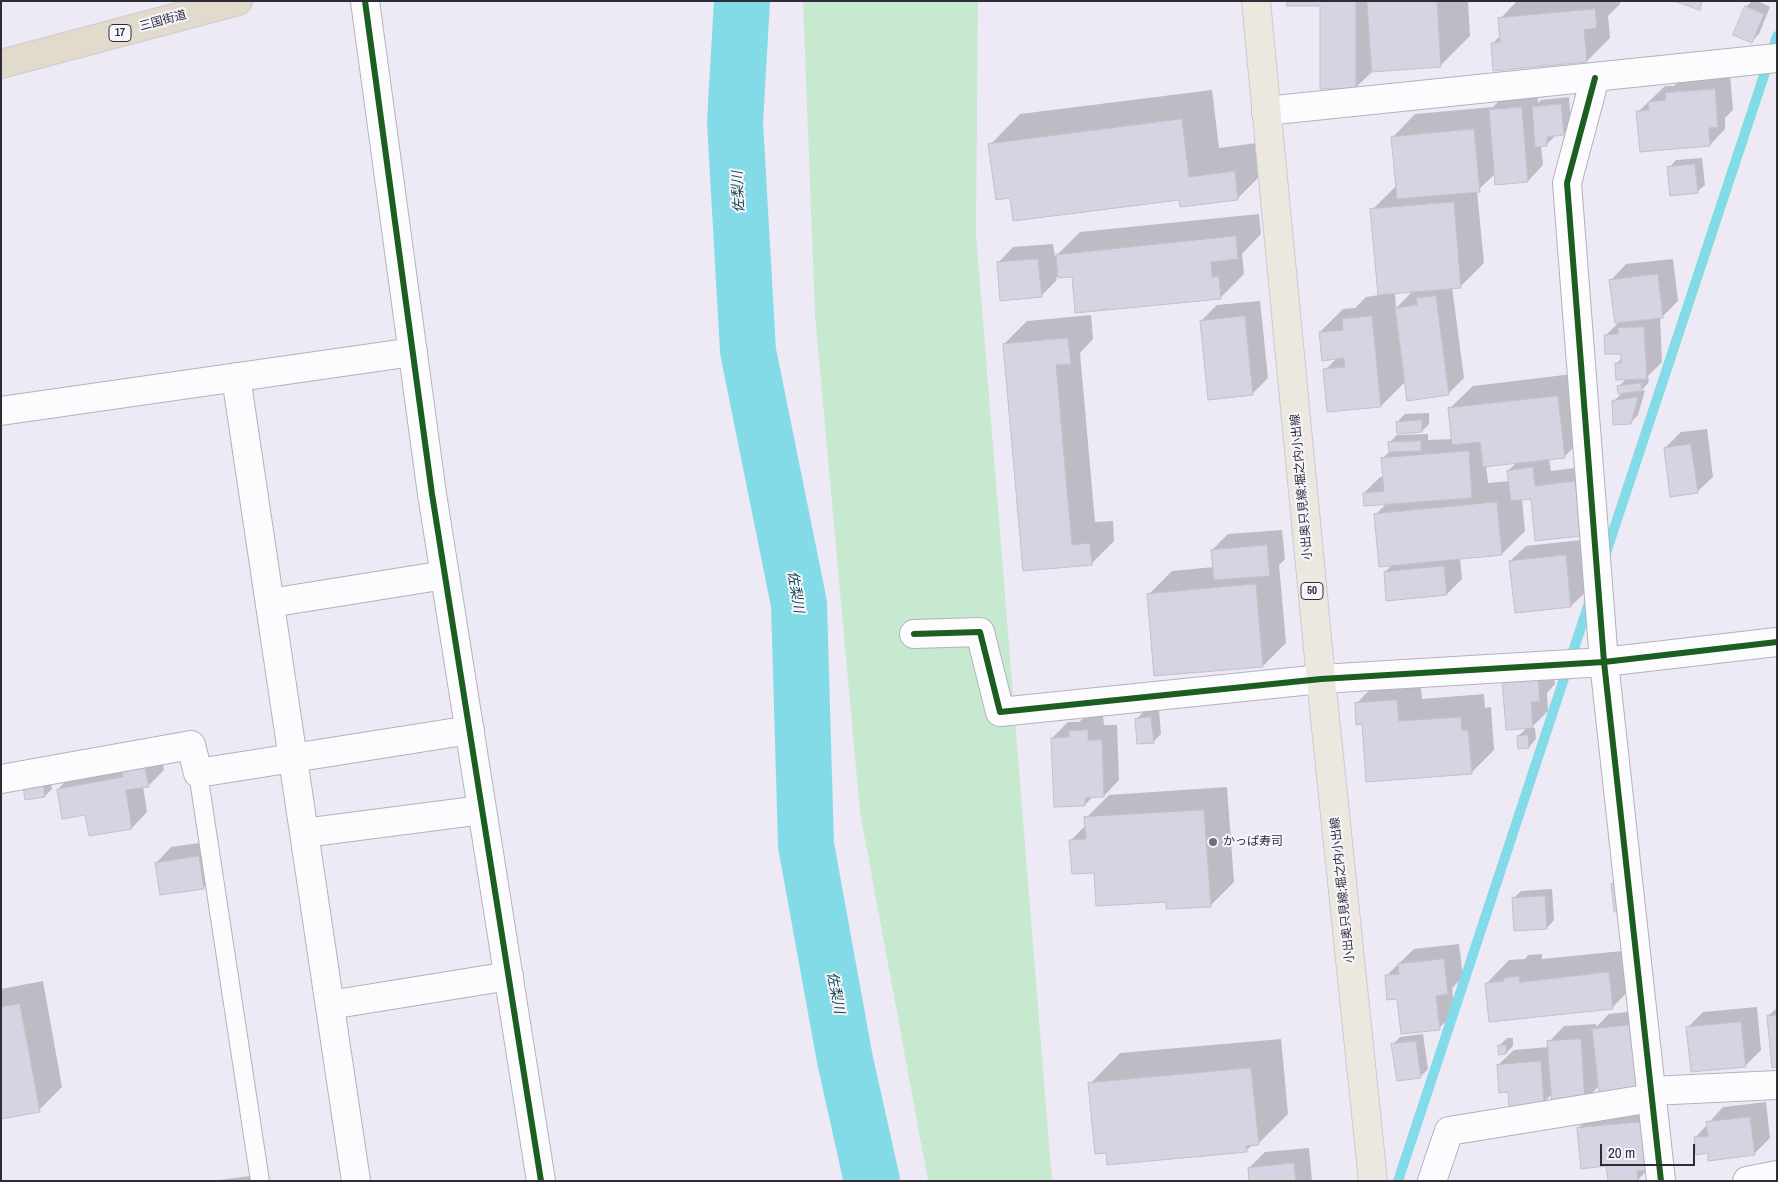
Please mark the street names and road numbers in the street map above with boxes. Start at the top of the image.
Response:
street label: 三国街道 [138,8,188,34]
road number: 17 [109,24,131,42]
street label: 小出奥只見線;堀之内小出線 [1288,413,1316,561]
road number: 50 [1301,582,1323,600]
street label: 小出奥只見線;堀之内小出線 [1328,816,1358,964]

